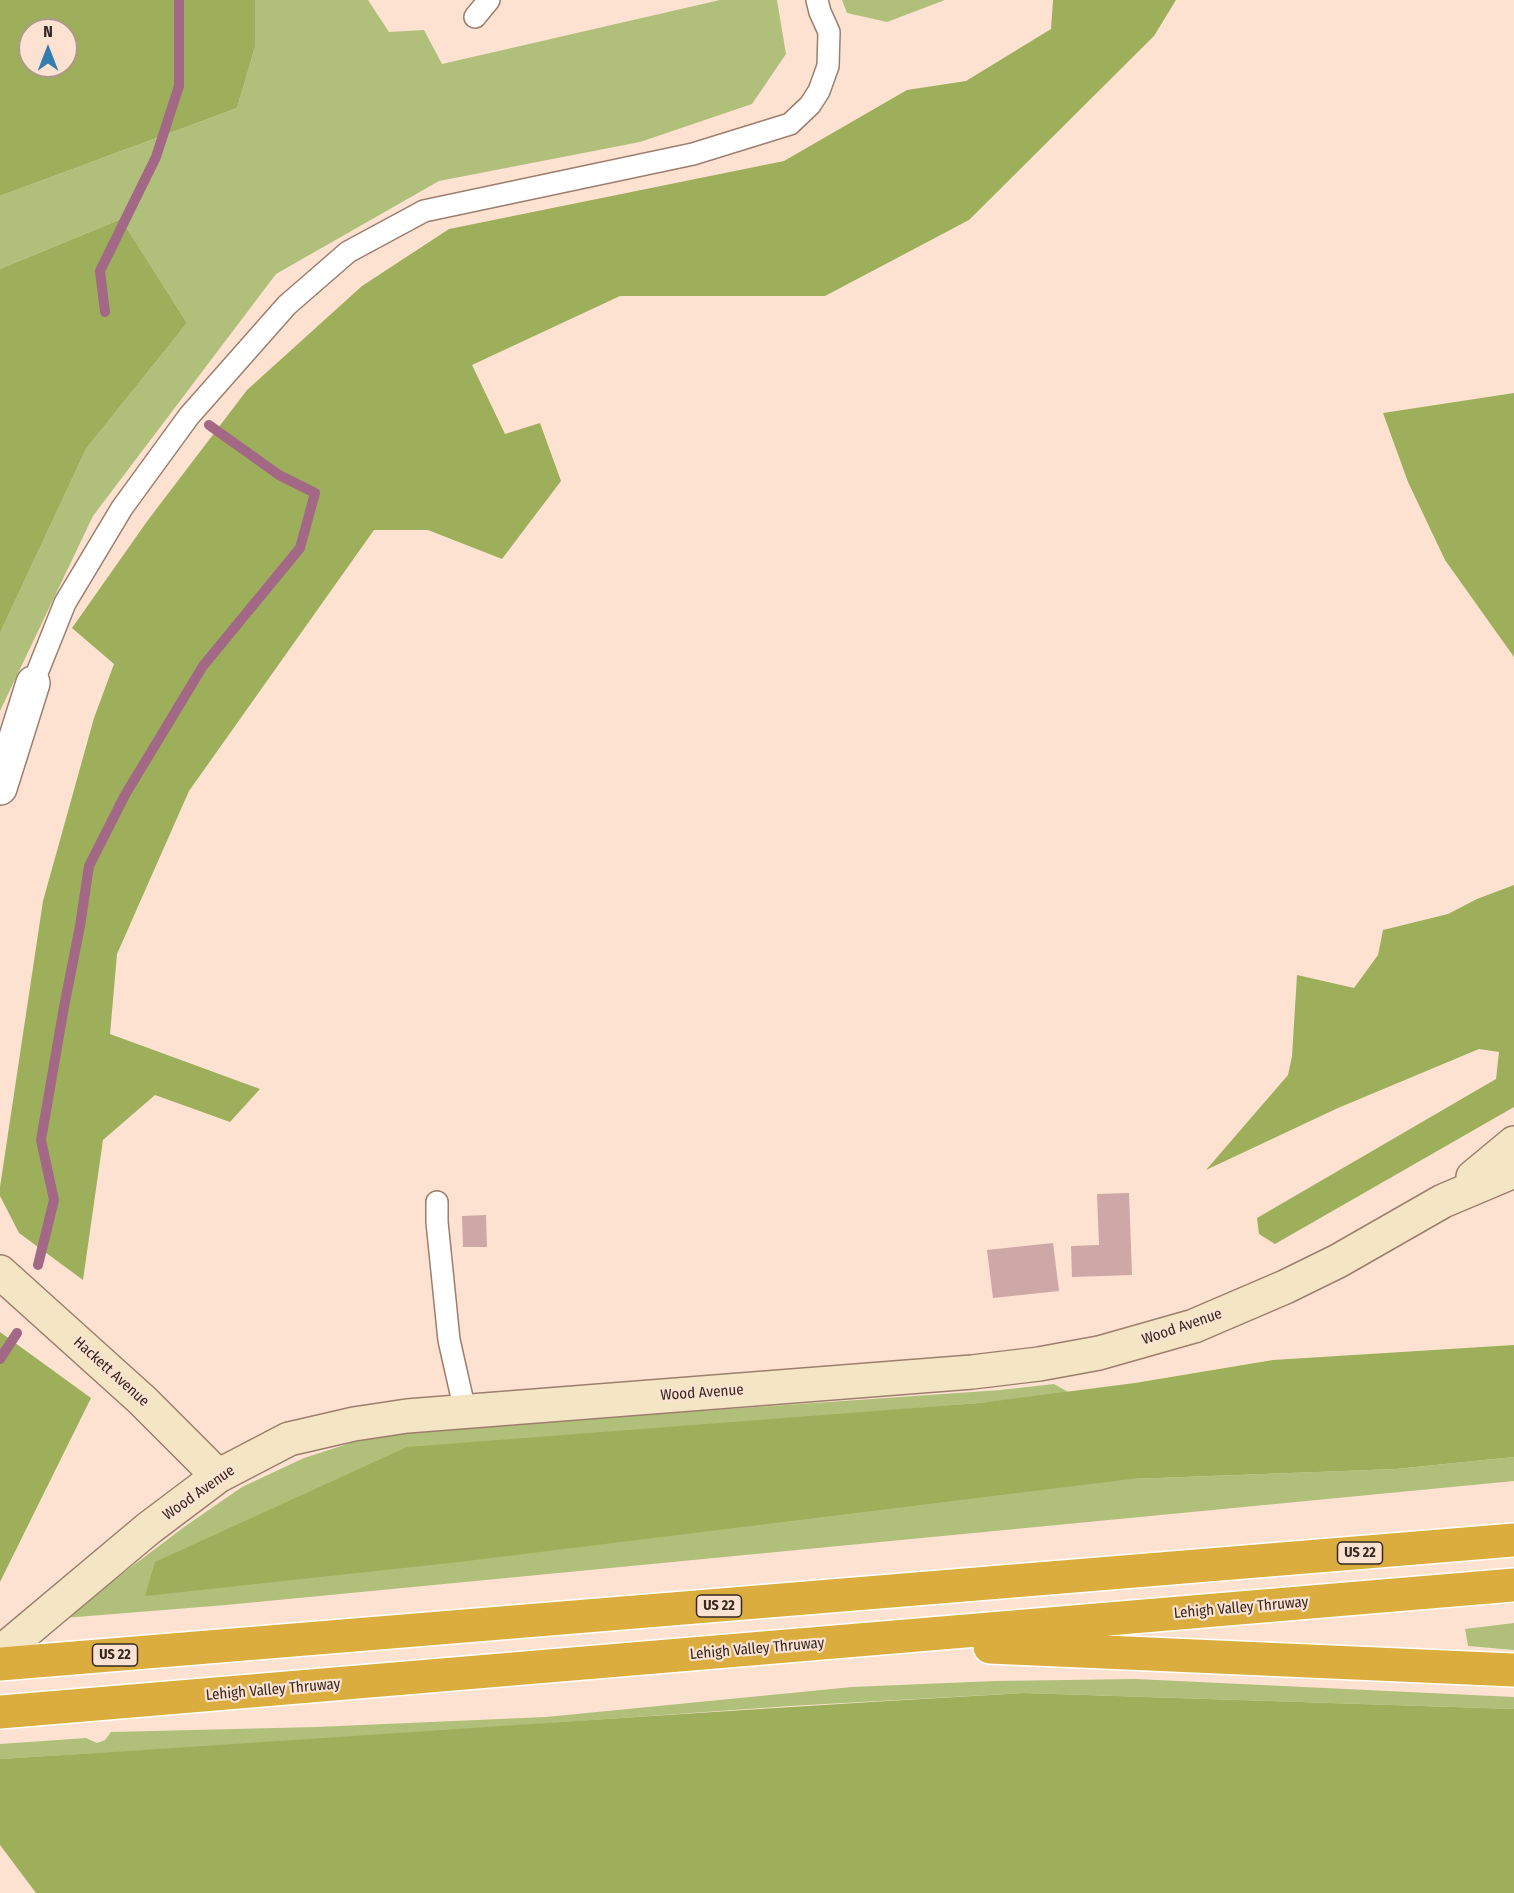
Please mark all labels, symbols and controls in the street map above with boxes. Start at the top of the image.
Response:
north arrow [18,18,78,78]
text: N [43,22,53,41]
street label: Wood Avenue [1140,1305,1224,1349]
street label: Hackett Avenue [69,1333,153,1411]
street label: Wood Avenue [660,1381,744,1405]
street label: Wood Avenue [160,1462,238,1524]
road number: US 22 [1338,1542,1382,1564]
street label: Lehigh Valley Thruway [1173,1593,1309,1623]
road number: US 22 [696,1595,742,1617]
street label: Lehigh Valley Thruway [689,1634,825,1664]
road number: US 22 [92,1644,138,1666]
street label: Lehigh Valley Thruway [205,1675,341,1705]

